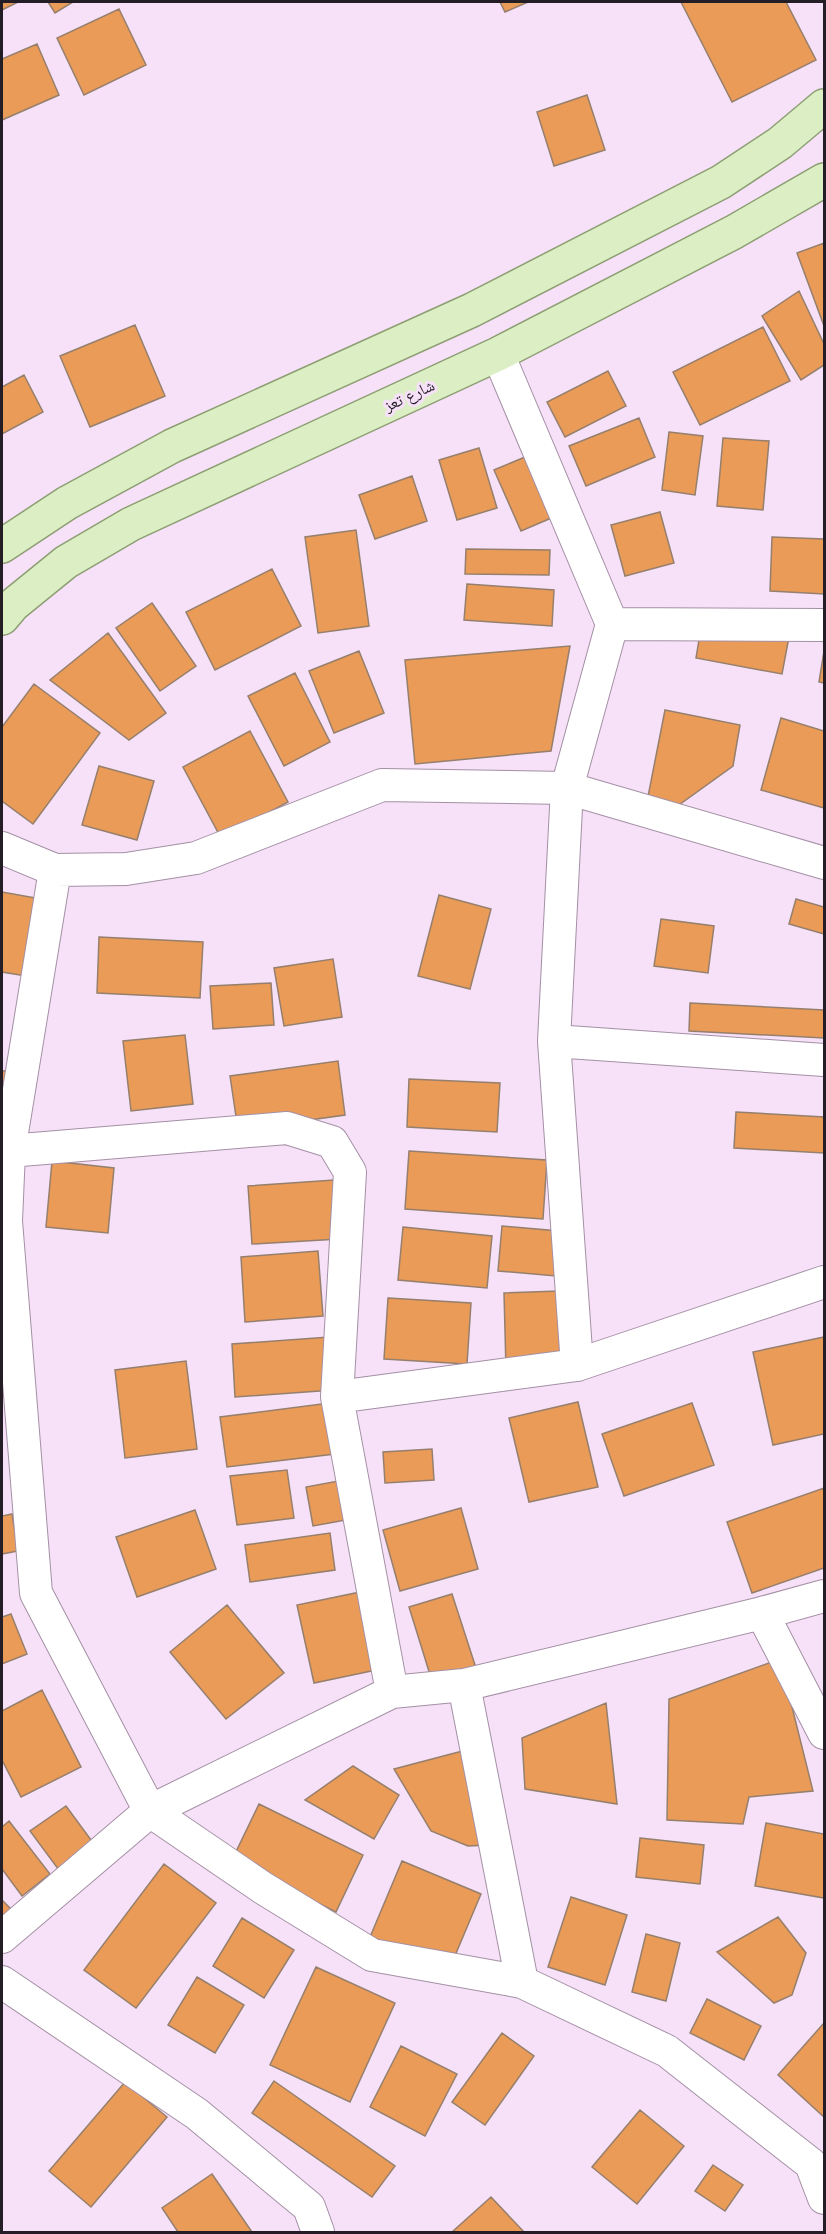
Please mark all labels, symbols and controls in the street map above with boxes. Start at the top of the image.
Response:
street label: شارع تعز [380,375,438,417]

